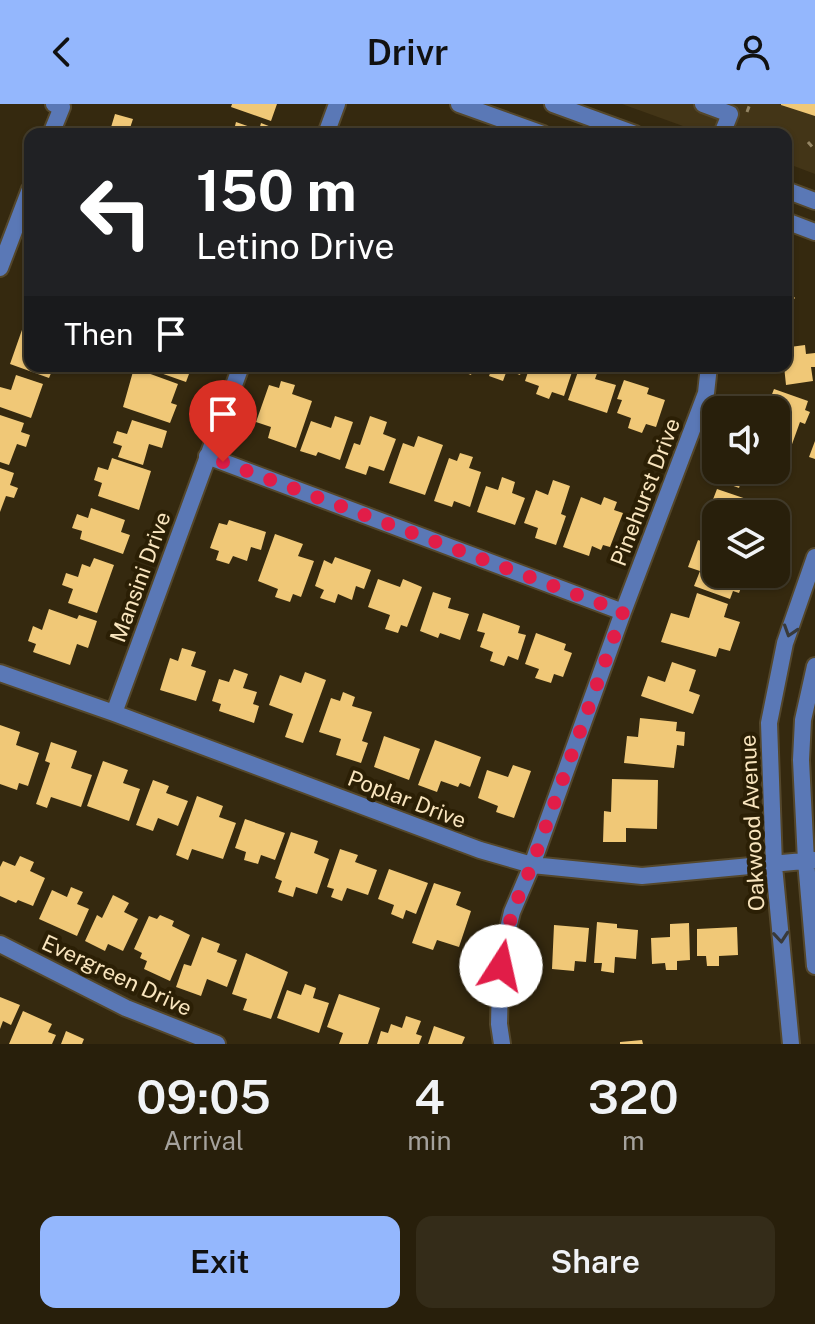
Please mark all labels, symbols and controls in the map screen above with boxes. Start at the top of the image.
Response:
icon: back [40,30,84,74]
icon: person [731,30,775,74]
text: Drivr [366,31,449,73]
text: 150 m [196,158,357,224]
icon: left [64,160,168,264]
text: Letino Drive [196,225,395,267]
icon: arrive [149,312,193,356]
text: Then [64,316,133,352]
pin [189,380,257,462]
icon: arrive [201,392,245,436]
map controls [702,396,790,588]
button: sound [702,396,790,484]
street label: Pinehurst Drive [605,414,685,570]
button: layers [702,500,790,588]
street label: Mansini Drive [104,508,176,646]
one-way arrow [783,623,799,637]
street label: Oakwood Avenue [734,734,770,912]
street label: Poplar Drive [344,765,470,833]
position arrow [459,924,543,1008]
street label: Evergreen Drive [38,929,196,1021]
one-way arrow [773,931,790,944]
text: 09:05 [136,1068,271,1125]
text: 4 [414,1068,445,1125]
text: 320 [588,1068,679,1125]
text: Arrival [163,1125,244,1156]
text: min [407,1125,451,1156]
text: m [622,1125,644,1156]
button: Exit [40,1216,400,1308]
button: Share [416,1216,775,1308]

